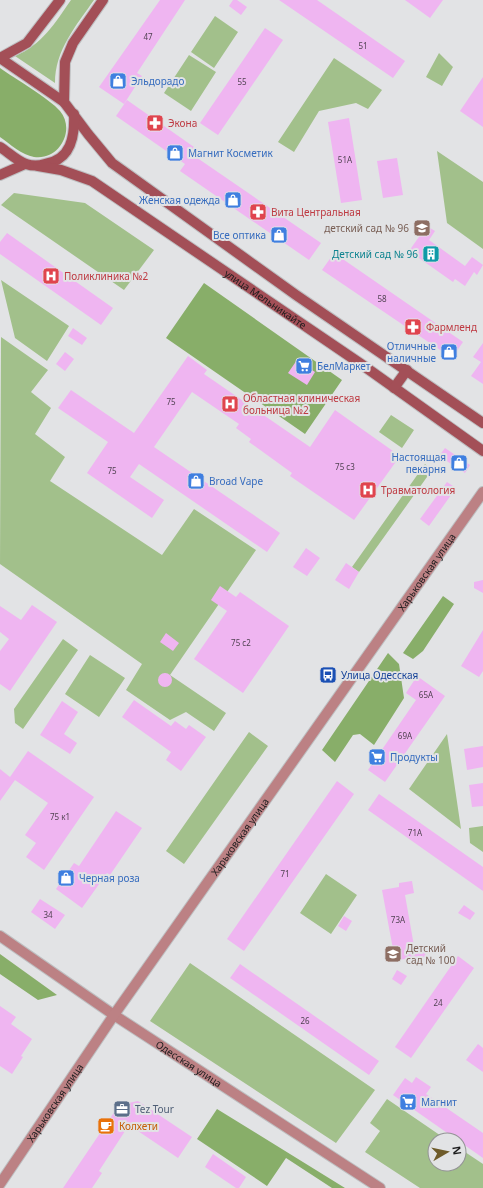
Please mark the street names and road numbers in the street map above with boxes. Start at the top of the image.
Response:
street label: улица Мельникайте [222,266,310,332]
street label: Харьковская улица [394,530,459,614]
street label: Харьковская улица [207,795,272,878]
street label: Одесская улица [153,1037,225,1090]
street label: Харьковская улица [23,1061,86,1145]

